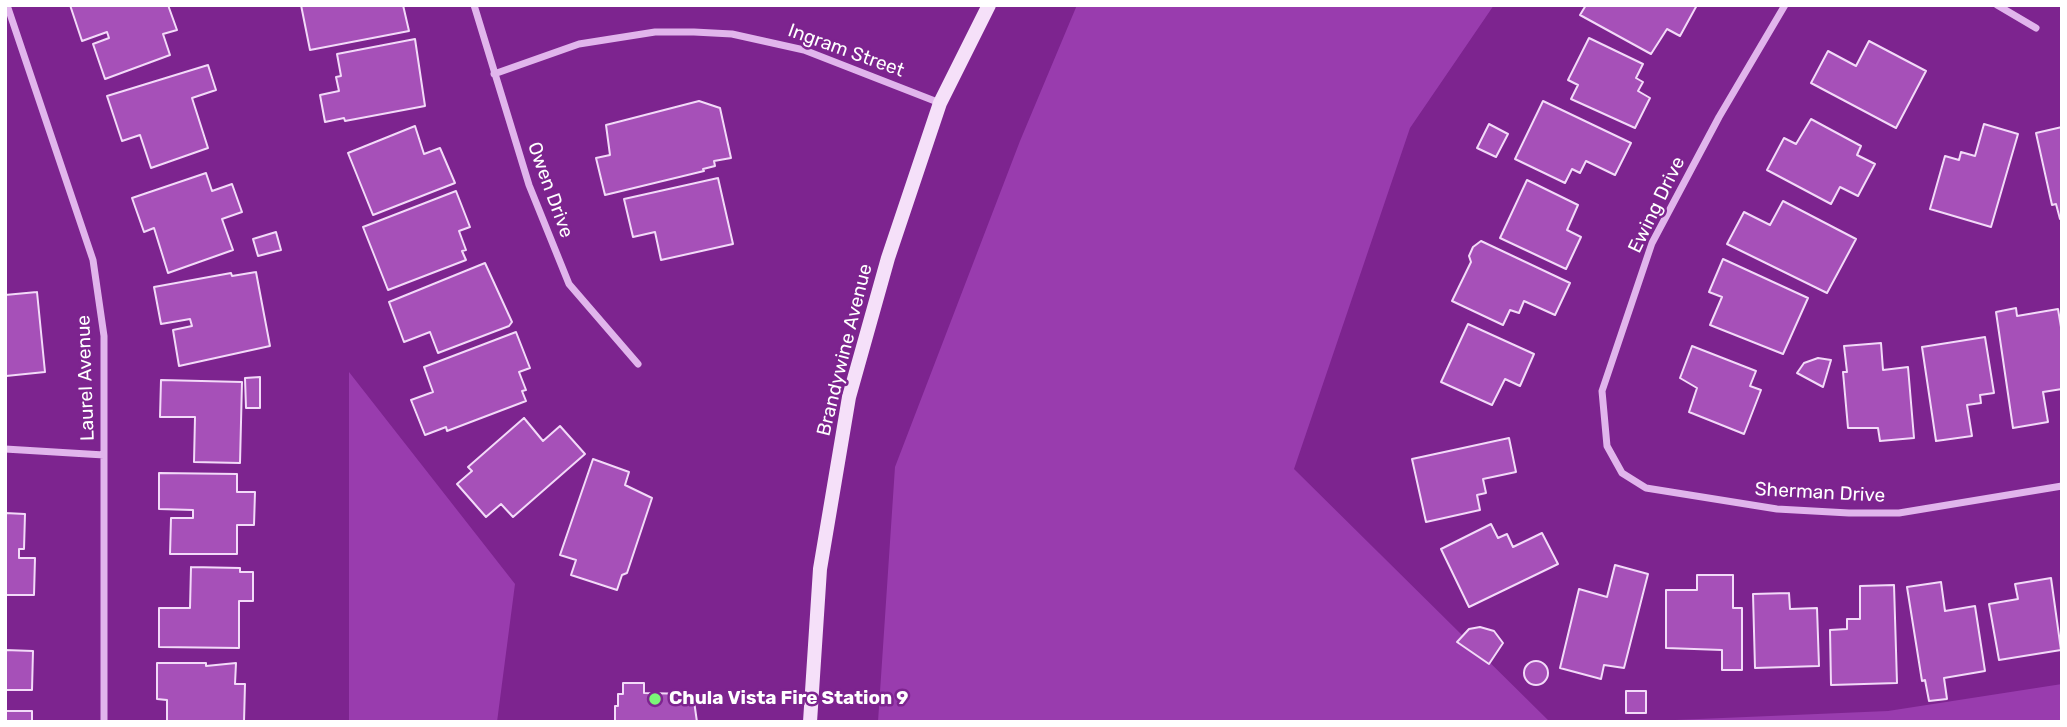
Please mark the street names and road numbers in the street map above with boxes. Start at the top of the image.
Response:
street label: Ingram Street [785,19,907,83]
street label: Owen Drive [522,139,578,241]
street label: Ewing Drive [1624,153,1690,257]
street label: Brandywine Avenue [813,261,877,439]
street label: Laurel Avenue [72,315,100,441]
street label: Sherman Drive [1754,478,1886,508]

